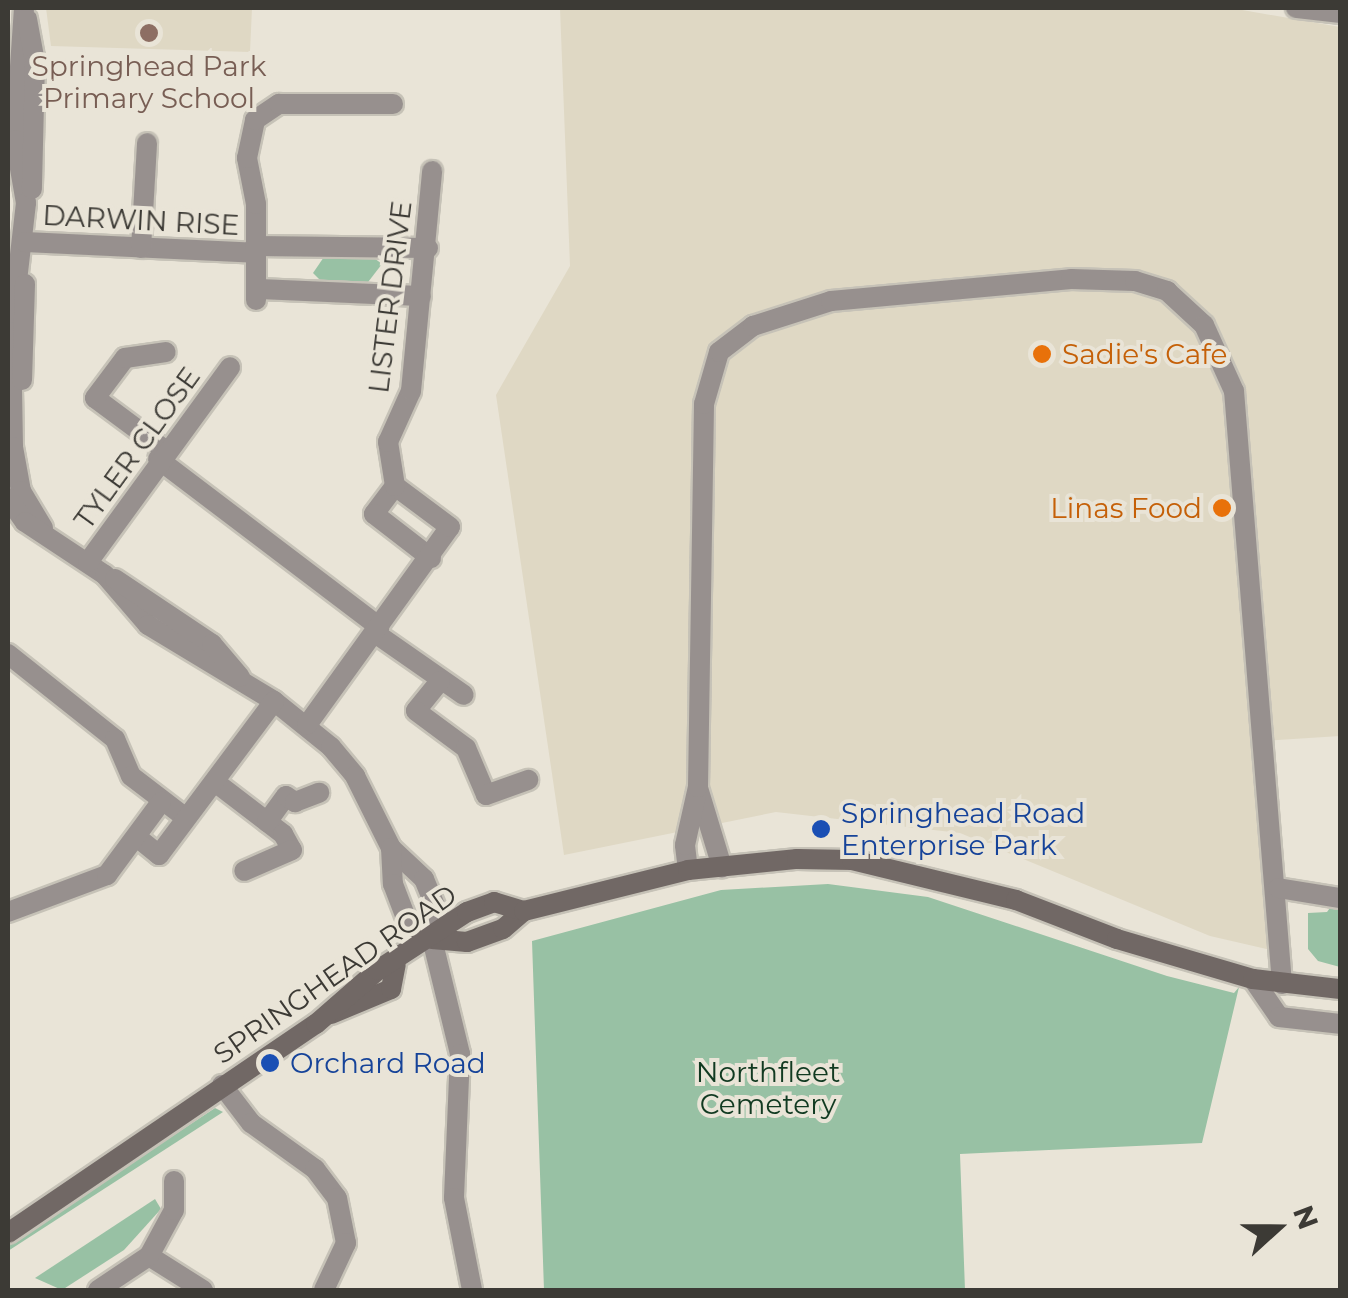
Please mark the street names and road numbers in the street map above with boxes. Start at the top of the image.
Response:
street label: DARWIN RISE [42,198,240,242]
street label: LISTER DRIVE [362,199,418,395]
street label: TYLER CLOSE [67,361,207,535]
street label: SPRINGHEAD ROAD [207,877,463,1071]

